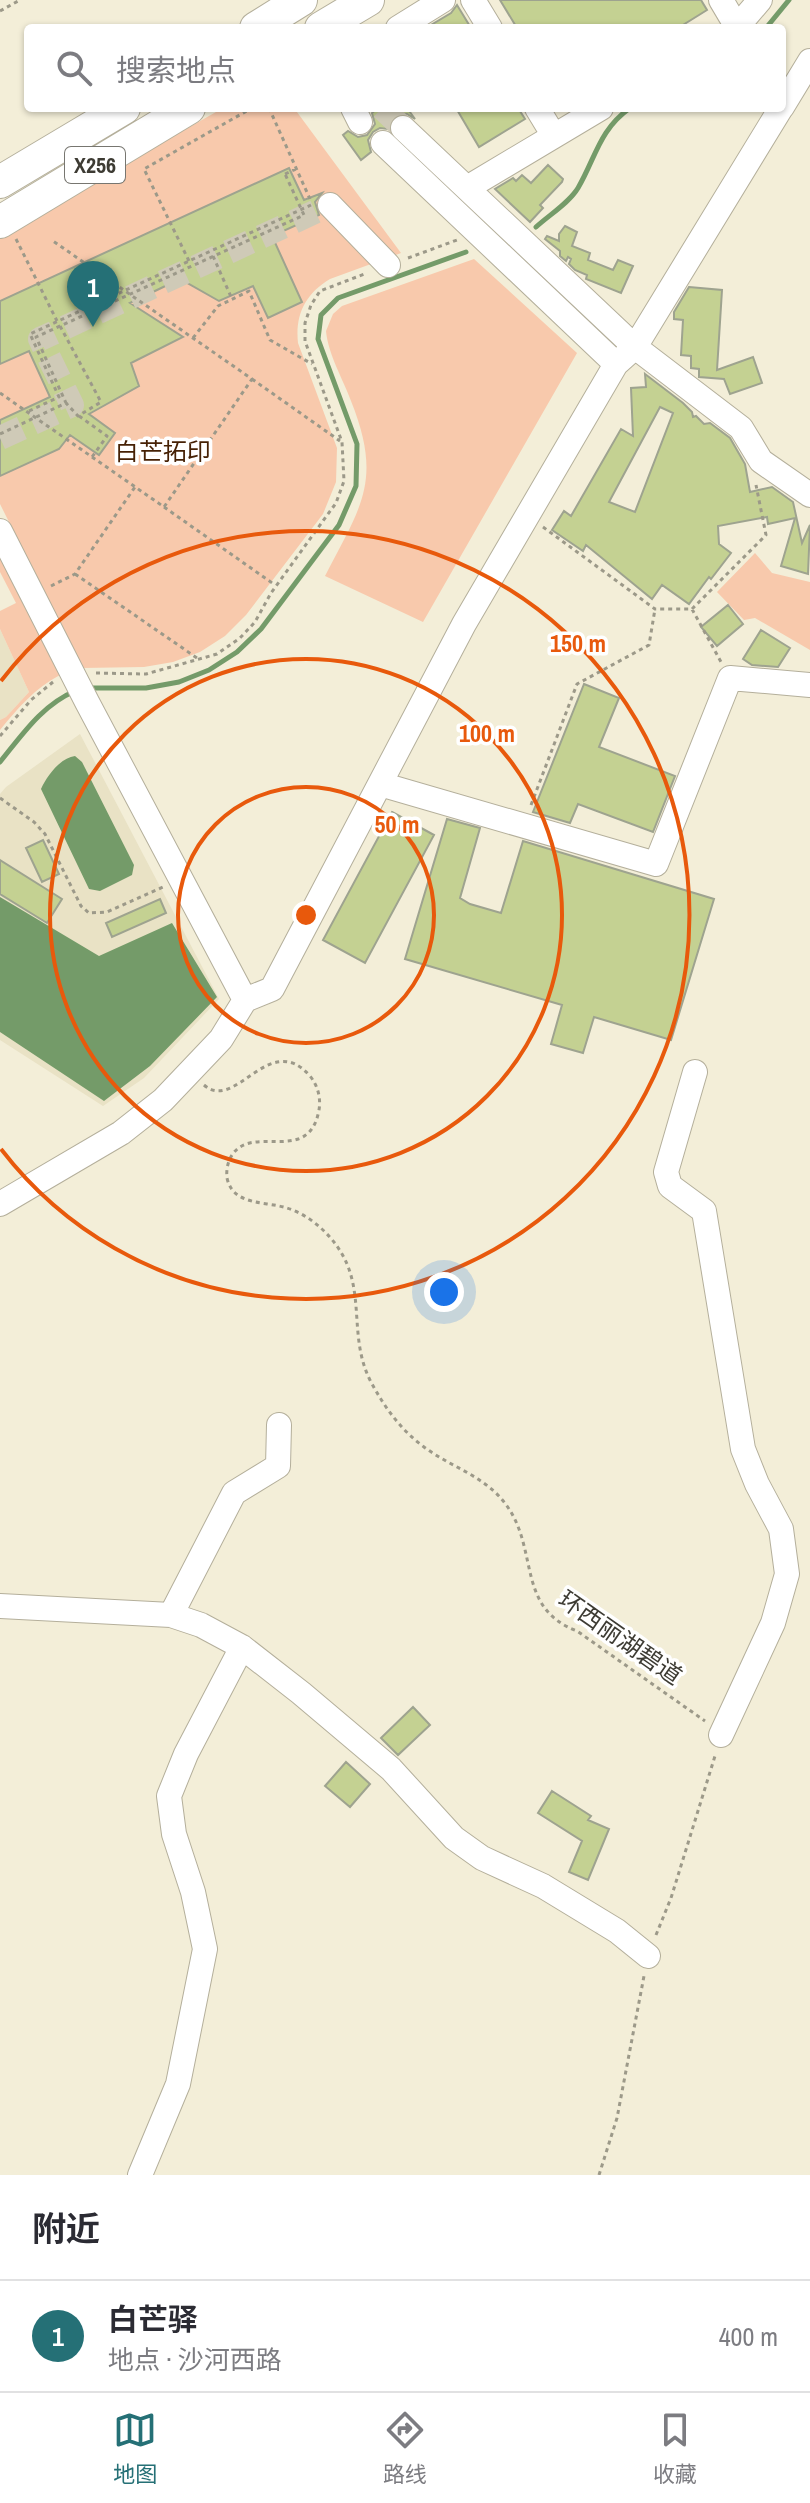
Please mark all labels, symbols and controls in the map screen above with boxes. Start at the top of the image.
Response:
search box [24,24,786,112]
icon: search [52,46,96,90]
text: 搜索地点 [116,50,236,90]
road number: X256 [65,147,125,183]
pin: 1 [67,261,119,327]
park label: 白芒拓印 [115,435,211,467]
text: 150 m [550,627,606,659]
text: 100 m [459,717,515,749]
text: 50 m [375,808,419,840]
centre of rings [292,901,320,929]
your location [424,1272,464,1312]
street label: 环西丽湖碧道 [552,1583,689,1692]
text: 附近 [32,2206,100,2252]
text: 白芒驿 [108,2299,198,2339]
text: 1 [52,2319,64,2354]
text: 400 m [719,2319,778,2354]
text: 地点 · 沙河西路 [108,2342,282,2377]
tab: 地图 [113,2408,157,2489]
tab: 路线 [383,2408,427,2489]
tab: 收藏 [653,2408,697,2489]

